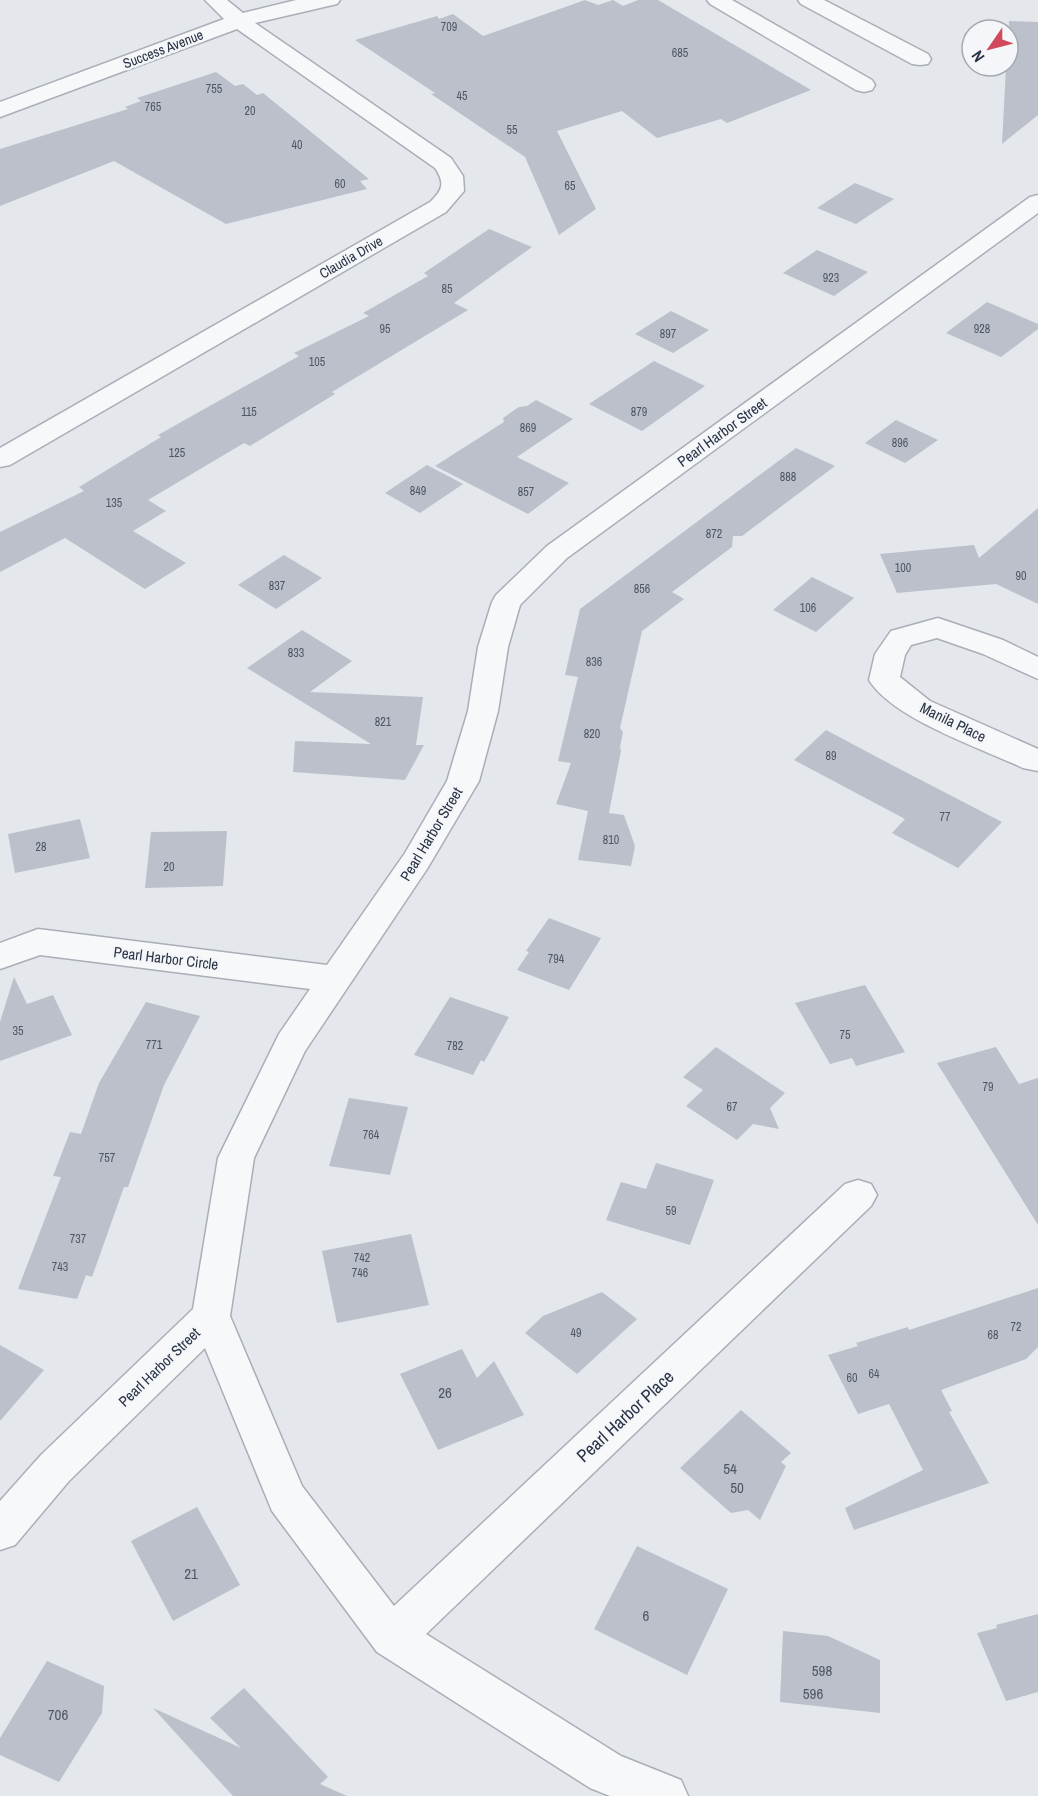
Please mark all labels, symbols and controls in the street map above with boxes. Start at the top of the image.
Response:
north arrow [960,18,1020,78]
house number: 709 [441,19,457,35]
street label: Success Avenue [120,25,206,73]
house number: 685 [672,45,689,61]
text: N [966,46,989,67]
house number: 755 [206,81,223,97]
house number: 45 [457,88,468,104]
house number: 765 [145,99,162,115]
house number: 20 [245,103,255,119]
house number: 55 [507,122,518,138]
house number: 40 [292,137,302,153]
house number: 60 [335,176,345,192]
house number: 65 [565,178,576,194]
street label: Claudia Drive [316,232,386,282]
house number: 923 [823,270,839,286]
house number: 85 [442,281,453,297]
house number: 95 [380,321,391,337]
house number: 928 [974,321,990,337]
house number: 897 [660,326,677,342]
house number: 105 [309,354,326,370]
street label: Pearl Harbor Street [673,392,771,472]
house number: 115 [241,404,257,420]
house number: 879 [631,404,647,420]
house number: 869 [520,420,536,436]
house number: 896 [892,435,908,451]
house number: 125 [169,445,186,461]
house number: 888 [780,469,796,485]
house number: 849 [410,483,426,499]
house number: 857 [518,484,535,500]
house number: 135 [106,495,123,511]
house number: 872 [706,526,722,542]
house number: 100 [895,560,911,576]
house number: 90 [1016,568,1026,584]
house number: 837 [269,578,286,594]
house number: 856 [634,581,650,597]
house number: 106 [800,600,816,616]
house number: 833 [288,645,304,661]
house number: 836 [586,654,602,670]
street label: Manila Place [916,697,990,747]
house number: 821 [375,714,392,730]
house number: 820 [584,726,600,742]
house number: 89 [826,748,836,764]
street label: Pearl Harbor Street [395,783,468,885]
house number: 77 [940,809,951,825]
house number: 810 [603,832,619,848]
house number: 28 [36,839,46,855]
house number: 20 [164,859,174,875]
street label: Pearl Harbor Circle [112,941,220,975]
house number: 794 [548,951,565,967]
house number: 35 [13,1023,24,1039]
house number: 75 [840,1027,851,1043]
house number: 771 [146,1037,163,1053]
house number: 782 [447,1038,463,1054]
house number: 79 [983,1079,993,1095]
house number: 67 [727,1099,738,1115]
house number: 764 [363,1127,380,1143]
house number: 757 [99,1150,116,1166]
house number: 59 [666,1203,676,1219]
house number: 737 [70,1231,87,1247]
house number: 742 [354,1250,370,1266]
house number: 743 [52,1259,68,1275]
house number: 746 [352,1265,368,1281]
house number: 72 [1011,1319,1021,1335]
street label: Pearl Harbor Street [114,1322,205,1411]
house number: 49 [571,1325,581,1341]
house number: 68 [988,1327,998,1343]
street label: Pearl Harbor Place [571,1364,679,1468]
house number: 64 [869,1366,880,1382]
house number: 60 [847,1370,857,1386]
house number: 26 [438,1382,452,1403]
house number: 54 [723,1458,737,1479]
house number: 50 [730,1477,744,1498]
house number: 21 [184,1563,198,1584]
house number: 6 [643,1605,650,1626]
house number: 598 [812,1660,832,1681]
house number: 596 [803,1683,823,1704]
house number: 706 [48,1704,68,1725]

